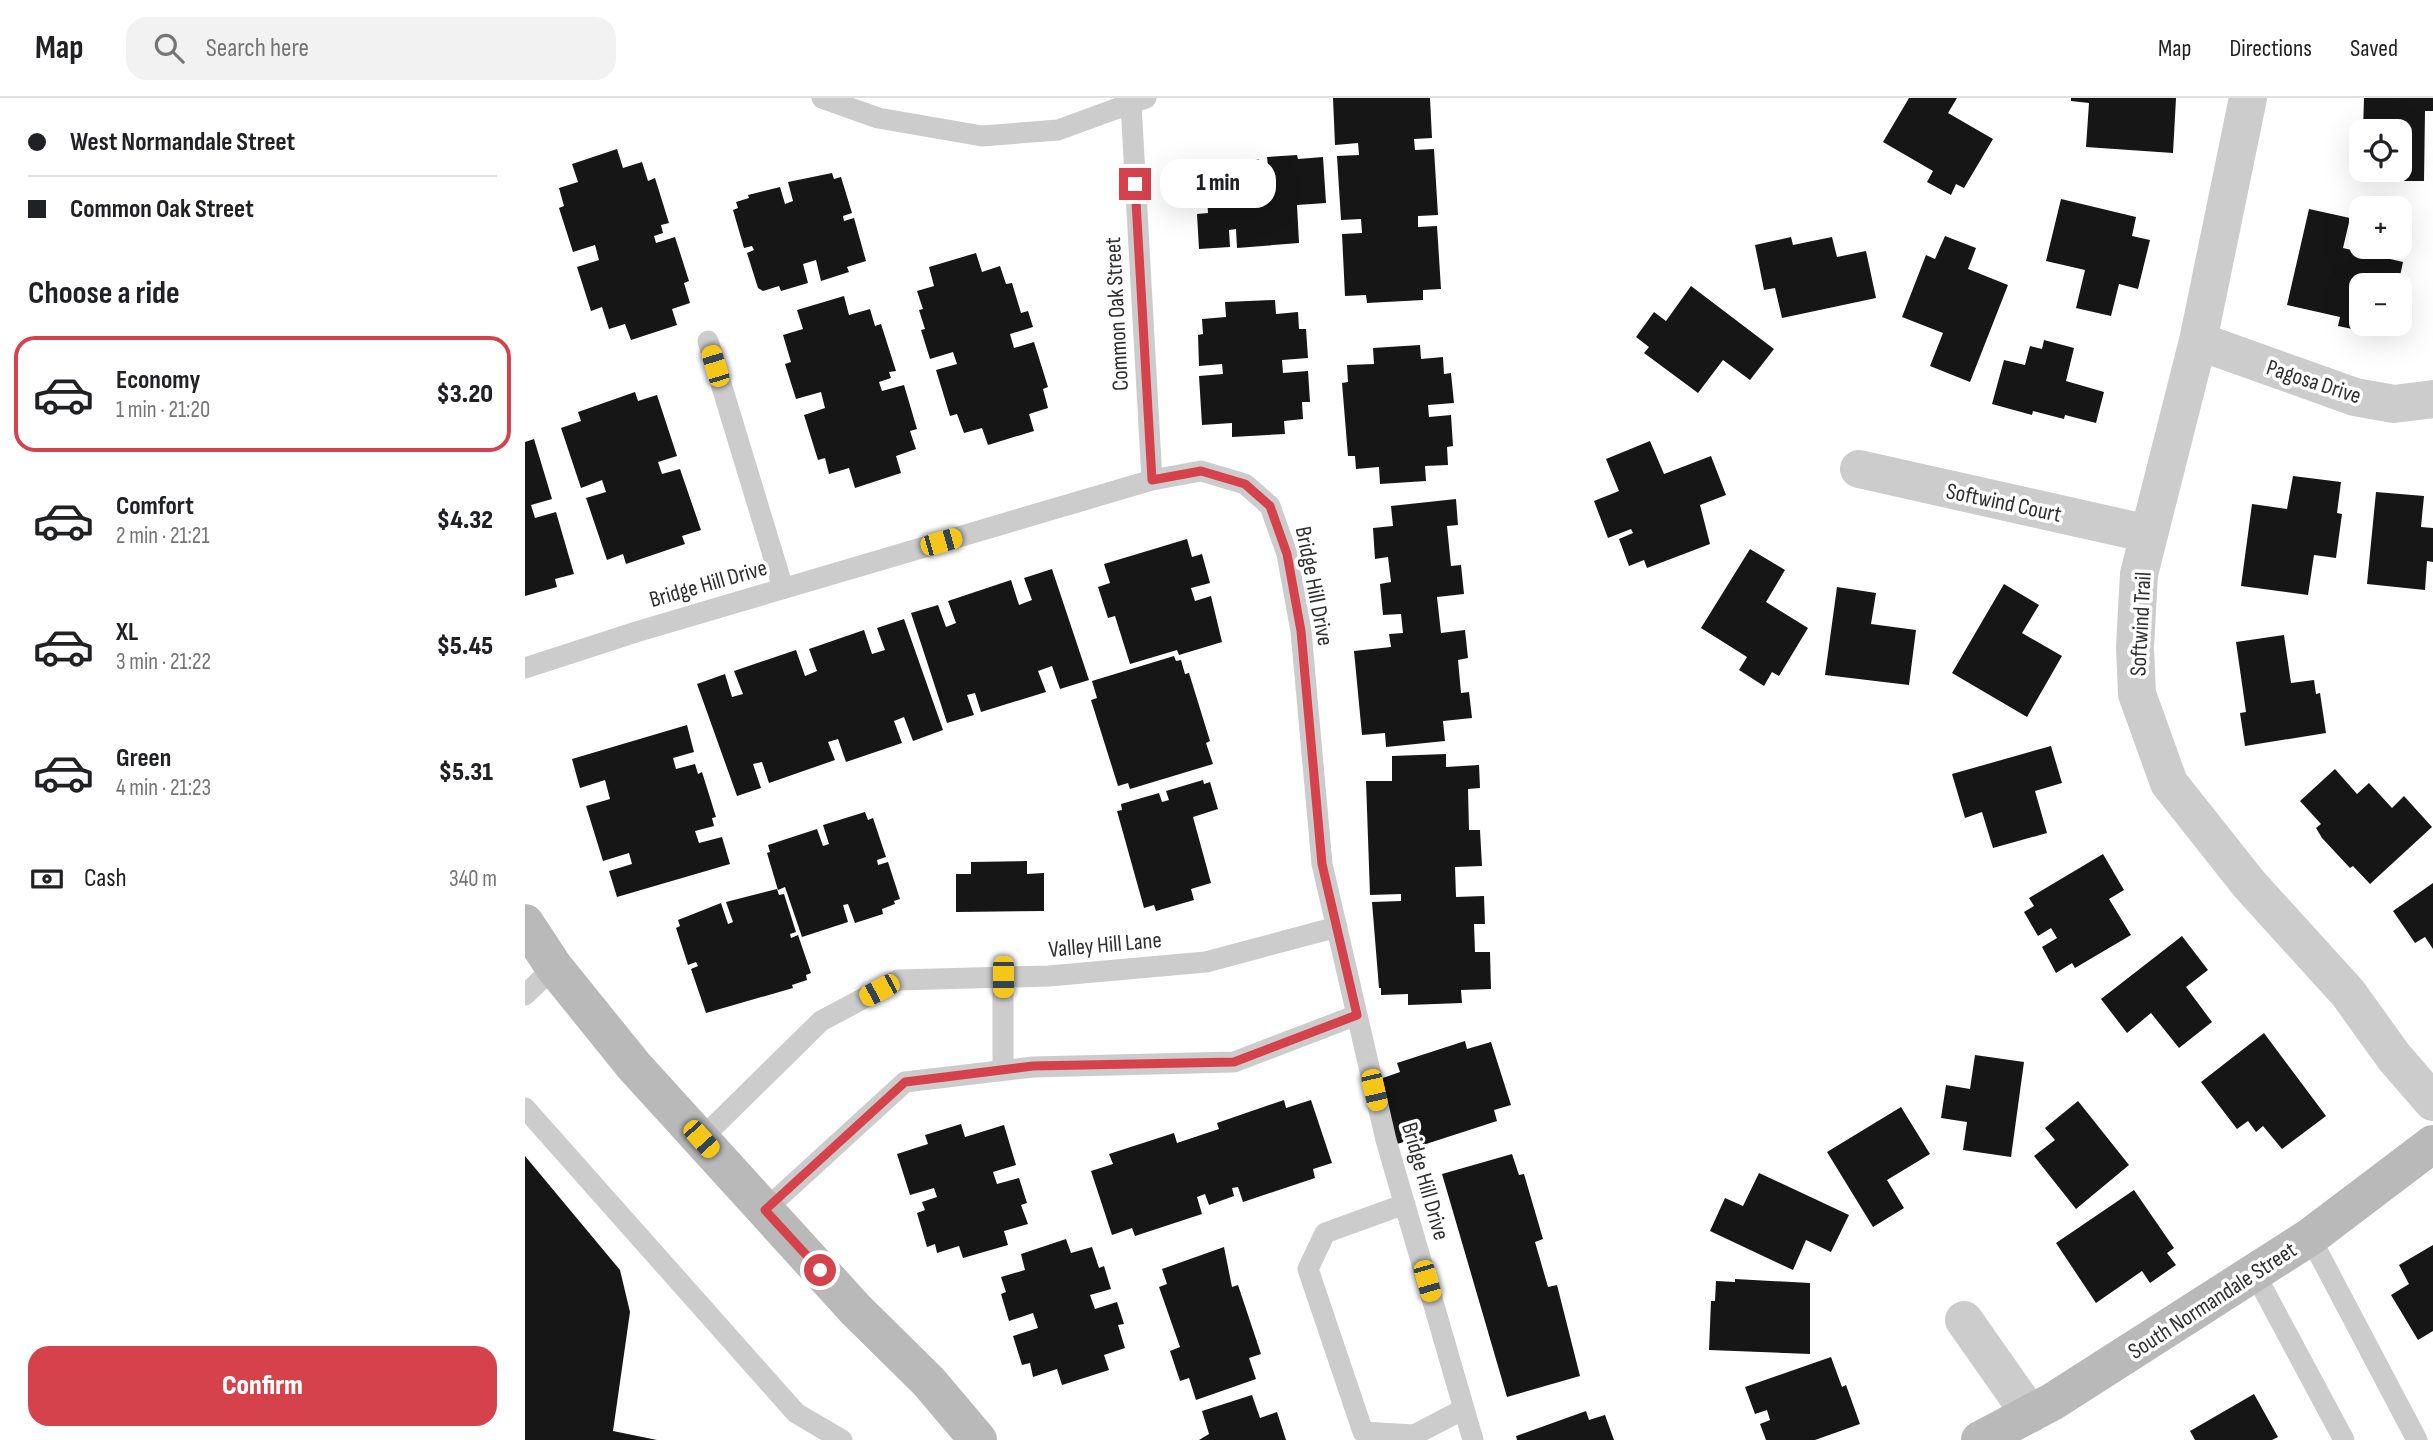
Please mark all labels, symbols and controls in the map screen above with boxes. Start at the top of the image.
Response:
search box [126,17,616,80]
text: Map [35,28,84,68]
icon: search [150,29,188,67]
text: Search here [206,33,309,64]
text: Map [2158,34,2191,63]
text: Directions [2229,34,2312,63]
text: Saved [2350,34,2398,63]
map controls [2349,119,2412,336]
button: locate [2349,119,2412,182]
text: West Normandale Street [70,127,295,158]
callout: 1 min [1159,160,1275,208]
route end [1119,168,1151,200]
text: 1 min [1196,169,1240,197]
text: Common Oak Street [70,194,254,225]
button: + [2349,196,2412,259]
street label: Common Oak Street [1099,236,1135,392]
button: − [2349,273,2412,336]
text: Choose a ride [28,274,180,313]
car [699,343,732,389]
street label: Pagosa Drive [2263,354,2364,410]
icon: car [32,363,95,426]
text: Economy [116,365,200,396]
text: $3.20 [436,379,493,410]
text: 1 min · 21:20 [116,396,210,424]
street label: Softwind Court [1944,477,2064,529]
icon: car [32,489,95,552]
text: Comfort [116,491,194,522]
text: $4.32 [437,505,493,536]
text: 2 min · 21:21 [116,522,209,550]
street label: Bridge Hill Drive [1289,524,1339,648]
car [918,526,965,558]
street label: Bridge Hill Drive [646,554,770,614]
street label: Softwind Trail [2124,571,2158,677]
icon: car [32,615,95,678]
text: XL [116,617,138,648]
text: $5.45 [437,631,493,662]
text: 3 min · 21:22 [116,648,211,676]
icon: car [32,741,95,804]
text: Green [116,743,171,774]
text: $5.31 [439,757,493,788]
text: 4 min · 21:23 [116,774,211,802]
icon: cash [28,860,66,898]
text: Cash [84,863,127,894]
text: 340 m [449,865,497,893]
street label: Valley Hill Lane [1047,926,1163,964]
car [993,956,1014,998]
car [856,971,903,1009]
car [1360,1067,1389,1113]
car [680,1116,723,1162]
street label: Bridge Hill Drive [1395,1119,1455,1243]
street label: South Normandale Street [2123,1236,2302,1366]
route start [804,1254,836,1286]
car [1412,1258,1443,1304]
button: Confirm [28,1346,497,1426]

